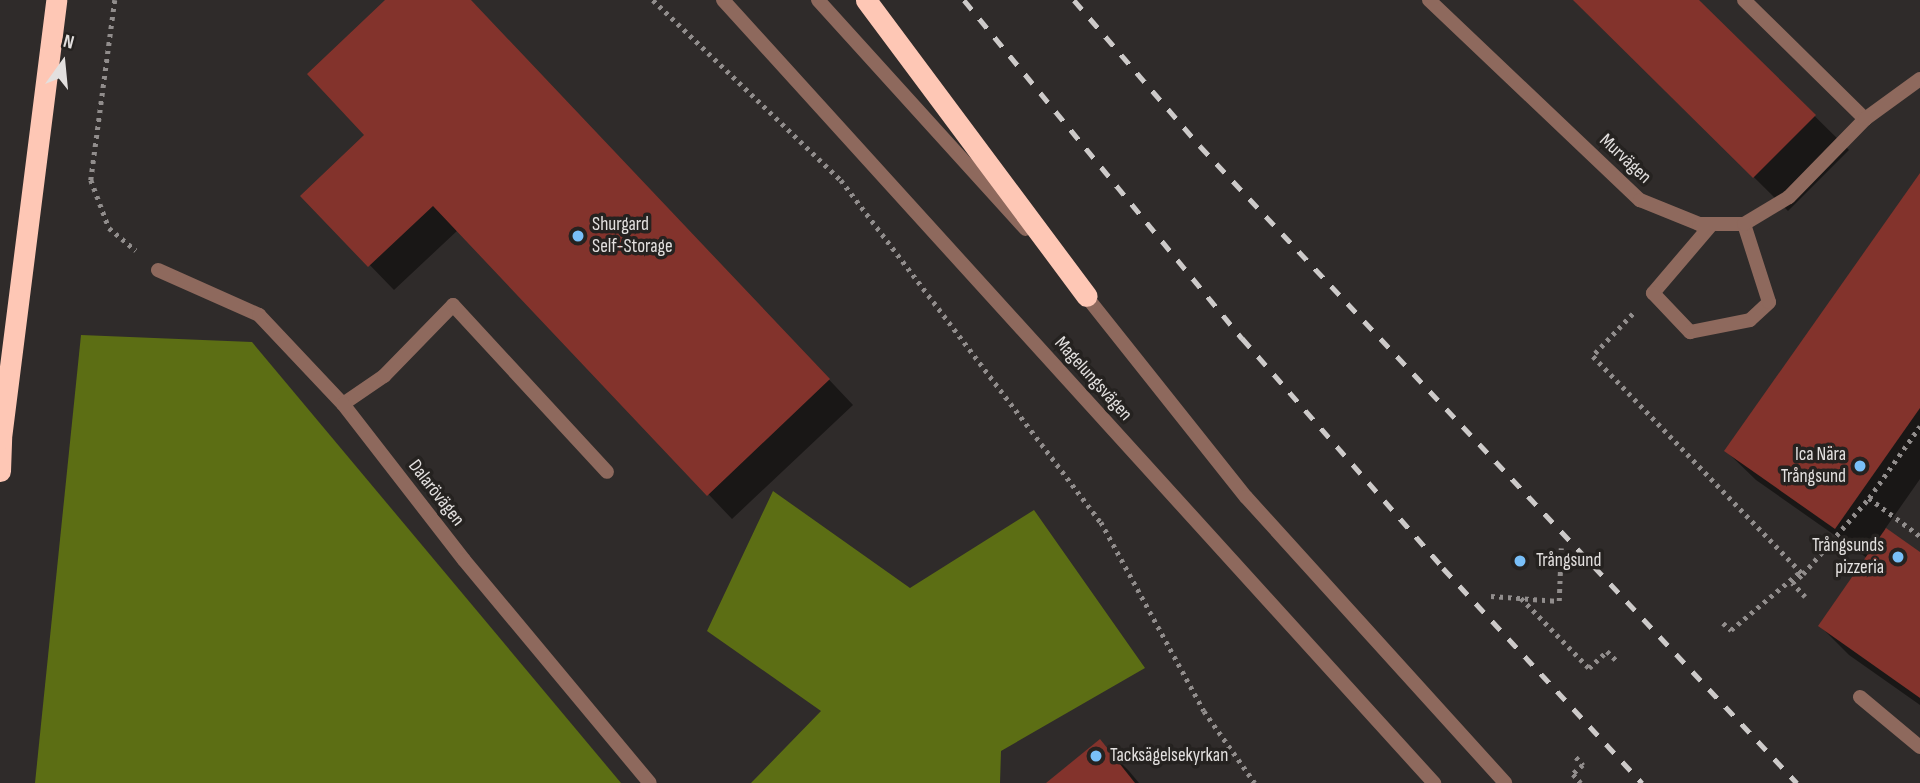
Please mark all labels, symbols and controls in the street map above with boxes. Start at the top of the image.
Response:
north arrow [28,28,98,98]
text: N [61,30,76,55]
street label: Murvägen [1594,129,1656,189]
place label: Shurgard Self-Storage [592,214,673,258]
marker: Shurgard Self-Storage [570,228,586,244]
street label: Magelungsvägen [1049,332,1137,426]
place label: Ica Nära Trångsund [1781,444,1846,488]
street label: Dalarövägen [403,455,469,531]
marker: Ica Nära Trångsund [1852,458,1868,474]
place label: Trångsunds pizzeria [1812,535,1884,579]
marker: Trångsunds pizzeria [1890,549,1906,565]
place label: Trångsund [1536,550,1601,572]
marker: Trångsund [1510,551,1530,571]
place label: Tacksägelsekyrkan [1110,745,1228,767]
marker: Tacksägelsekyrkan [1088,748,1104,764]

